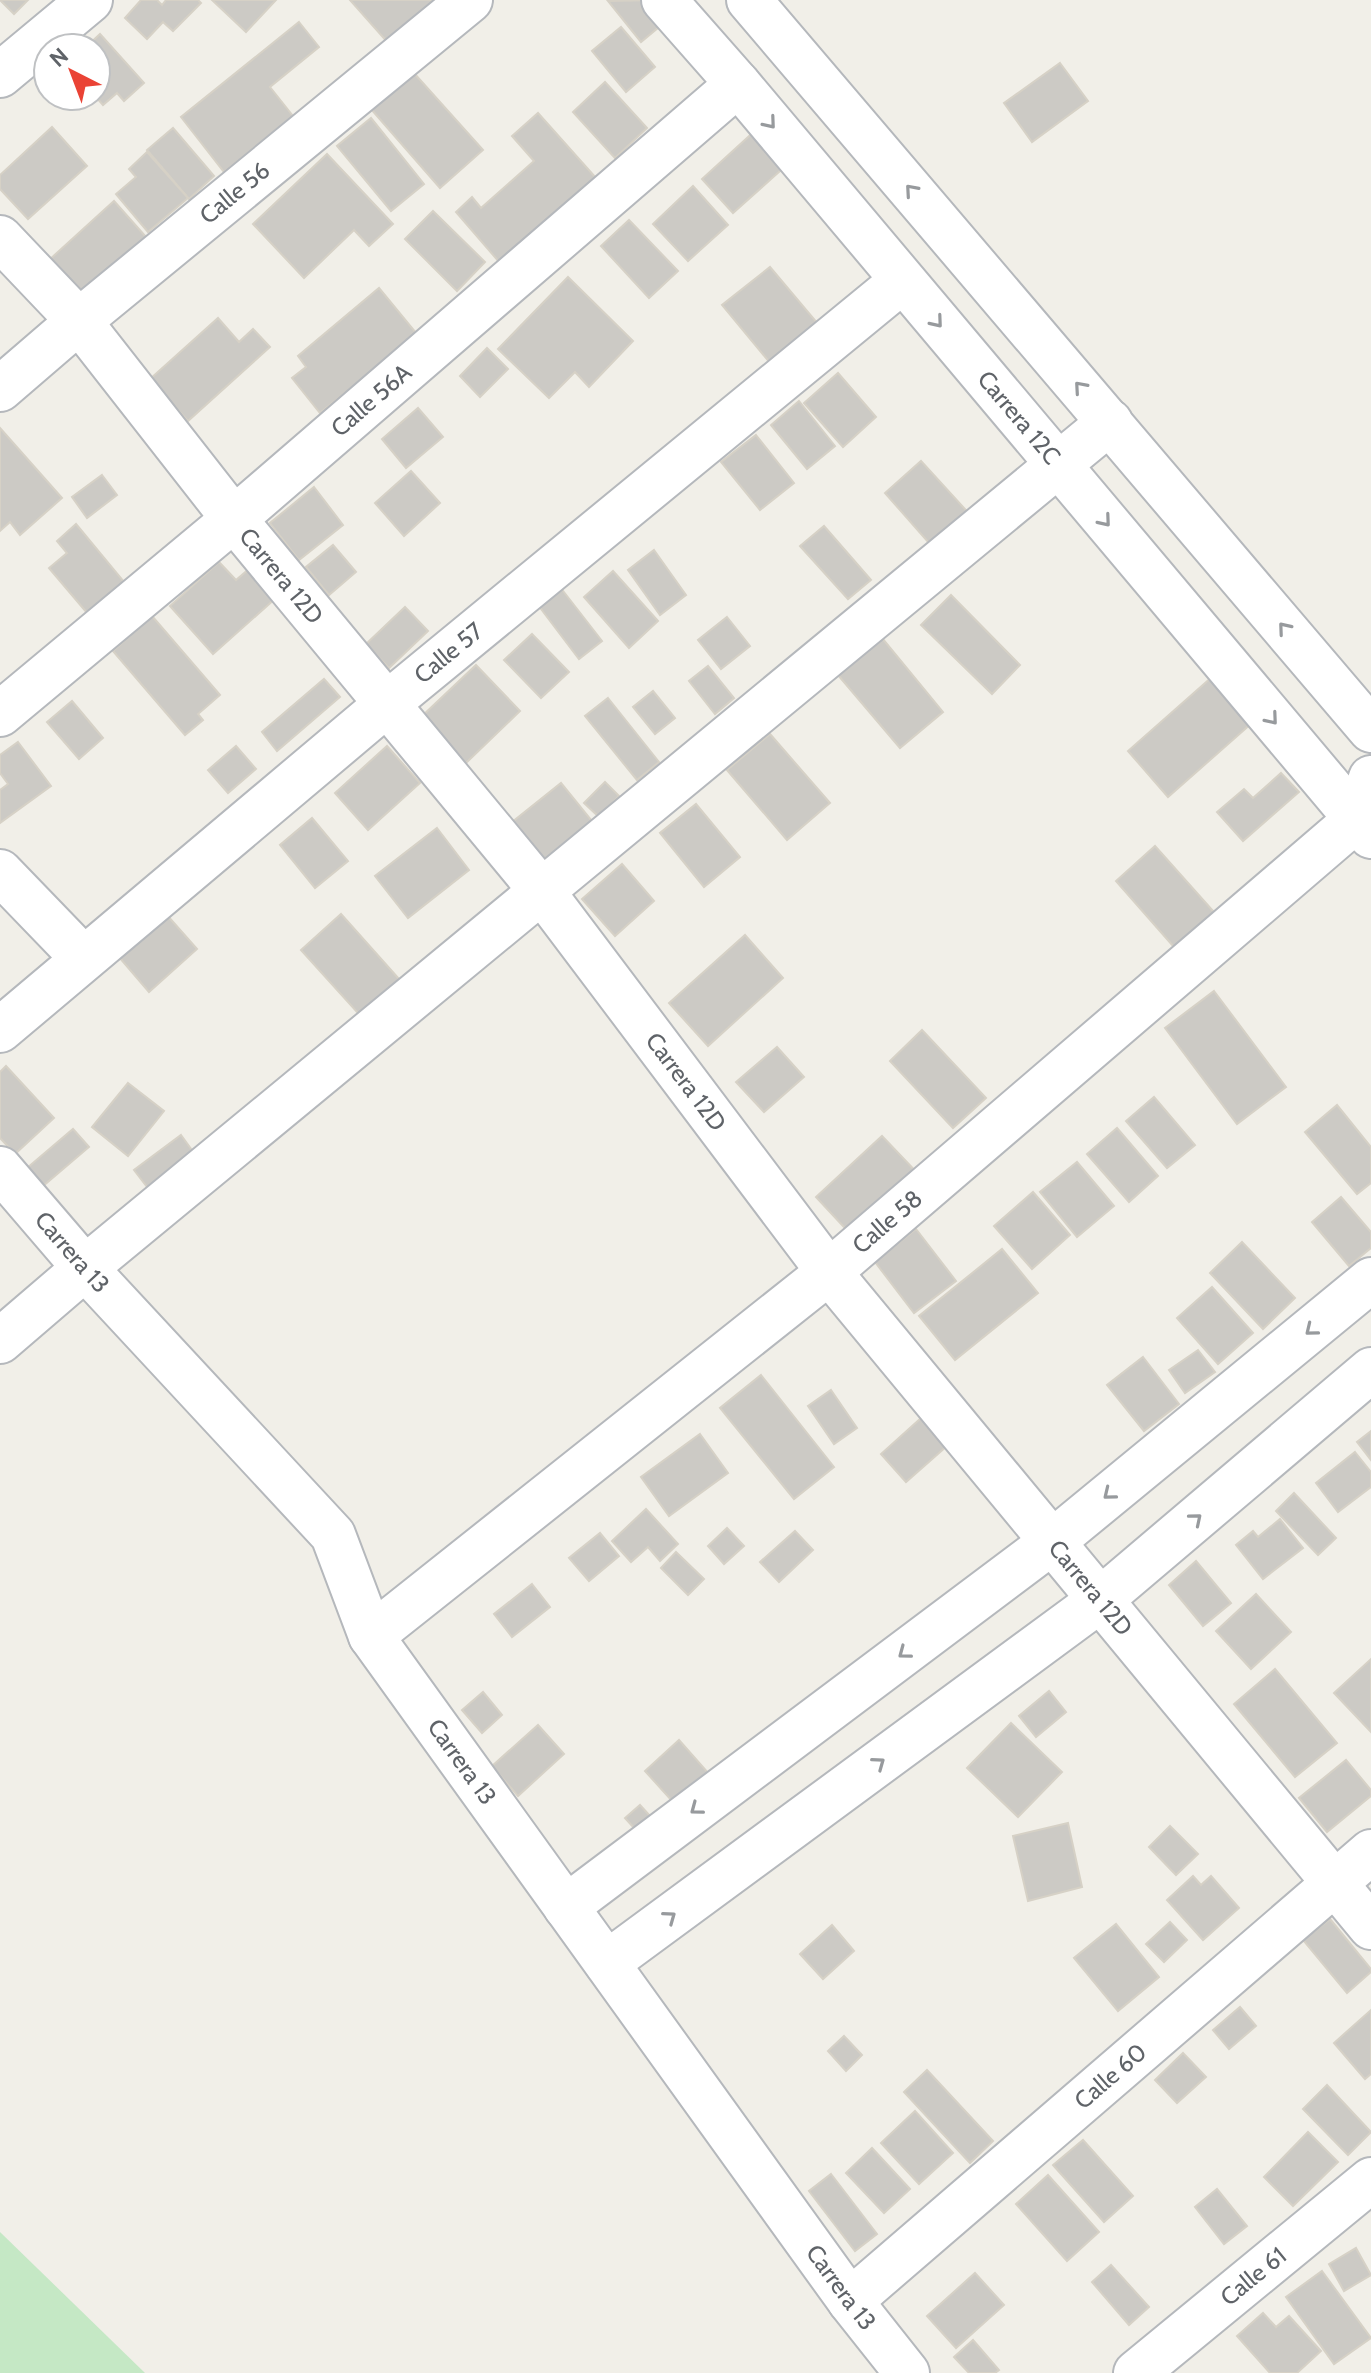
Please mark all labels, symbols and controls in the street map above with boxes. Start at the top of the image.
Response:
north arrow [32,32,112,112]
text: N [44,42,74,73]
one-way arrow [760,113,775,128]
street label: Calle 56 [194,155,275,230]
one-way arrow [906,184,921,199]
one-way arrow [927,313,942,327]
street label: Calle 56A [325,357,417,443]
street label: Carrera 12C [972,365,1067,470]
one-way arrow [1075,382,1090,397]
one-way arrow [1095,511,1109,526]
street label: Carrera 12D [233,522,330,629]
street label: Calle 57 [408,616,489,689]
one-way arrow [1279,623,1294,638]
one-way arrow [1263,710,1277,724]
street label: Carrera 12D [640,1027,733,1137]
street label: Calle 58 [846,1184,928,1259]
street label: Carrera 13 [29,1205,116,1299]
one-way arrow [1305,1320,1320,1334]
one-way arrow [1104,1484,1119,1499]
one-way arrow [1186,1514,1201,1529]
street label: Carrera 12D [1043,1534,1139,1641]
one-way arrow [898,1643,912,1658]
street label: Carrera 13 [422,1713,503,1810]
one-way arrow [870,1758,885,1773]
one-way arrow [690,1800,705,1814]
one-way arrow [661,1912,676,1927]
street label: Calle 60 [1068,2037,1152,2115]
street label: Carrera 13 [800,2239,882,2336]
street label: Calle 61 [1214,2241,1292,2312]

